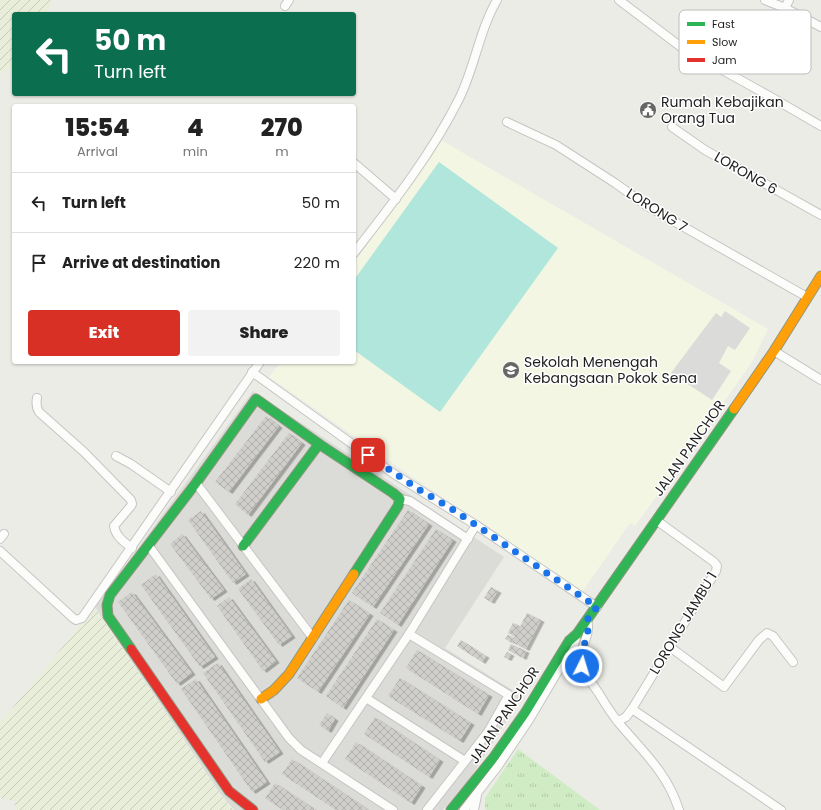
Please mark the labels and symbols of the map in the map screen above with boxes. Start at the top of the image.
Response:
legend [679,10,811,74]
text: Fast [712,16,735,32]
text: Slow [712,34,737,50]
text: Jam [712,52,737,68]
place label: Rumah Kebajikan Orang Tua [661,92,784,128]
public building icon: Rumah Kebajikan Orang Tua [638,100,658,120]
street label: LORONG 6 [711,147,781,199]
street label: LORONG 7 [623,183,692,237]
place label: Sekolah Menengah Kebangsaan Pokok Sena [524,352,697,388]
school or university icon: Sekolah Menengah Kebangsaan Pokok Sena [501,360,521,380]
street label: JALAN PANCHOR [648,396,730,500]
pin [351,438,385,472]
street label: LORONG JAMBU 1 [645,568,721,678]
position arrow [561,645,603,687]
street label: JALAN PANCHOR [464,662,544,768]

